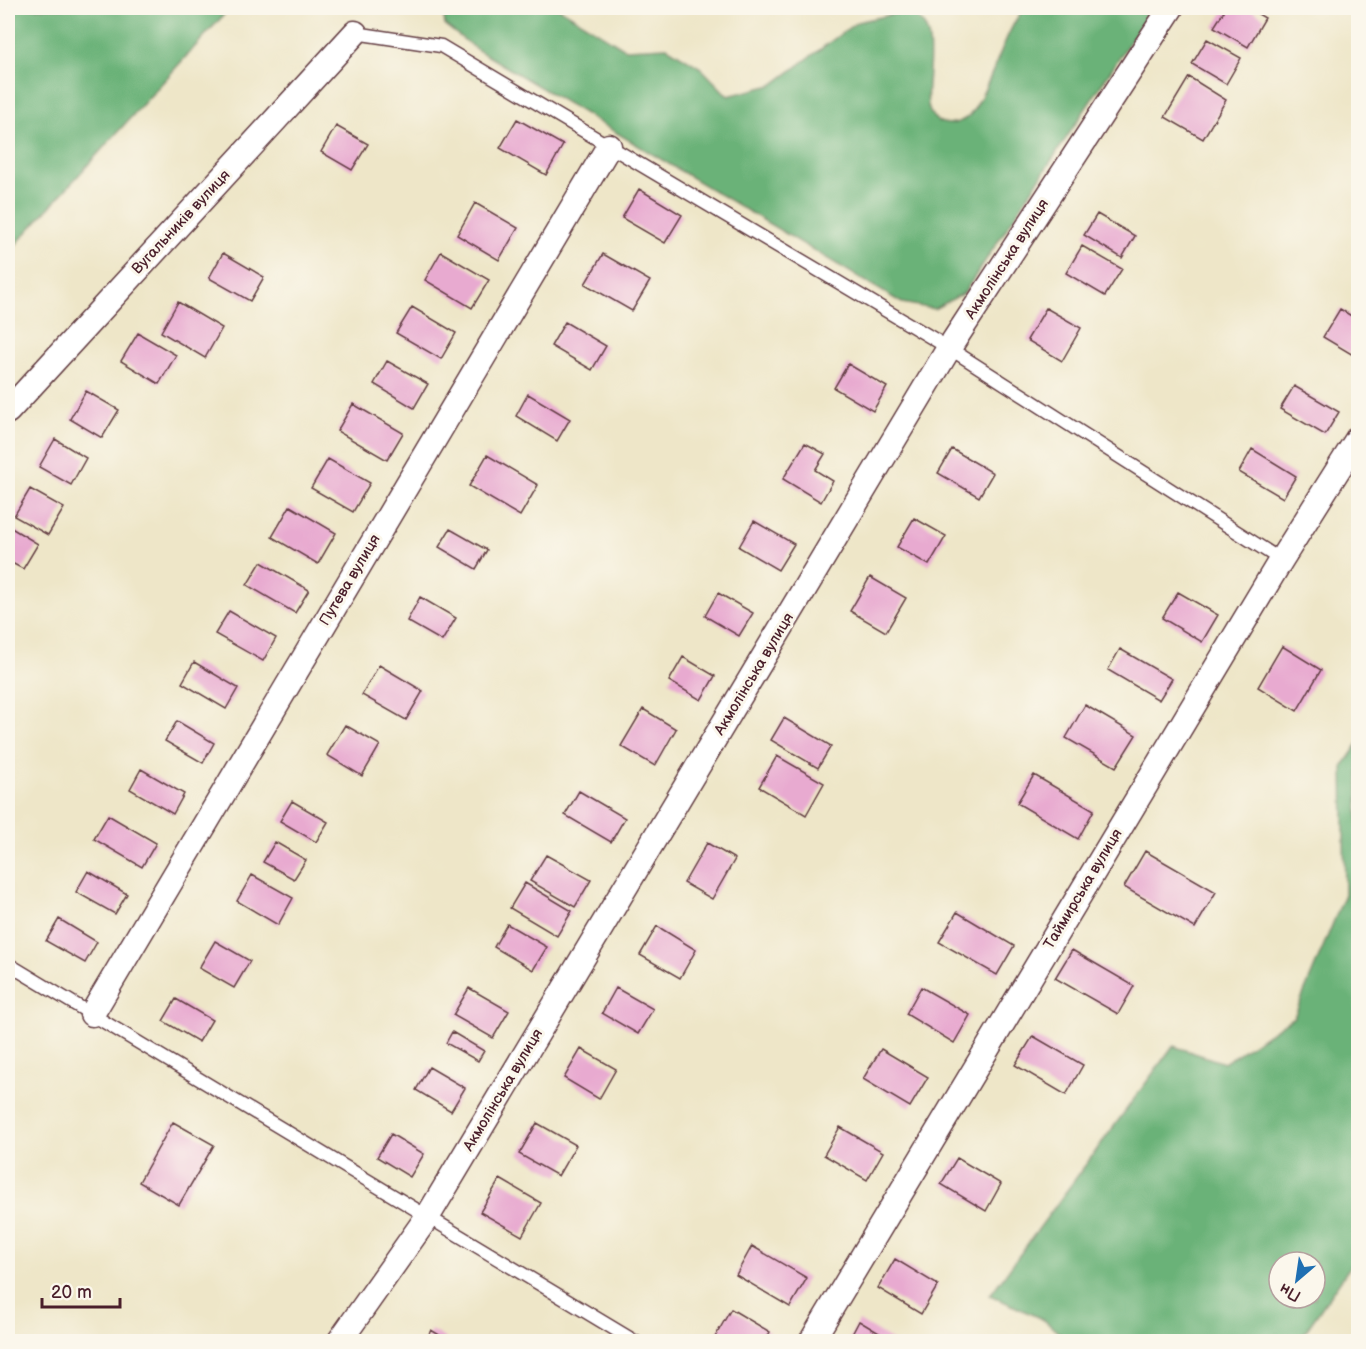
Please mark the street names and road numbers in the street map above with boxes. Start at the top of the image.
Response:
street label: Вугальників вулиця [128,166,234,278]
street label: Акмолiнська вулиця [961,195,1053,323]
street label: Путева вулиця [315,531,385,629]
street label: Акмолiнська вулиця [709,609,798,739]
street label: Таймирська вулиця [1040,825,1126,953]
street label: Акмолiнська вулиця [458,1025,547,1155]

